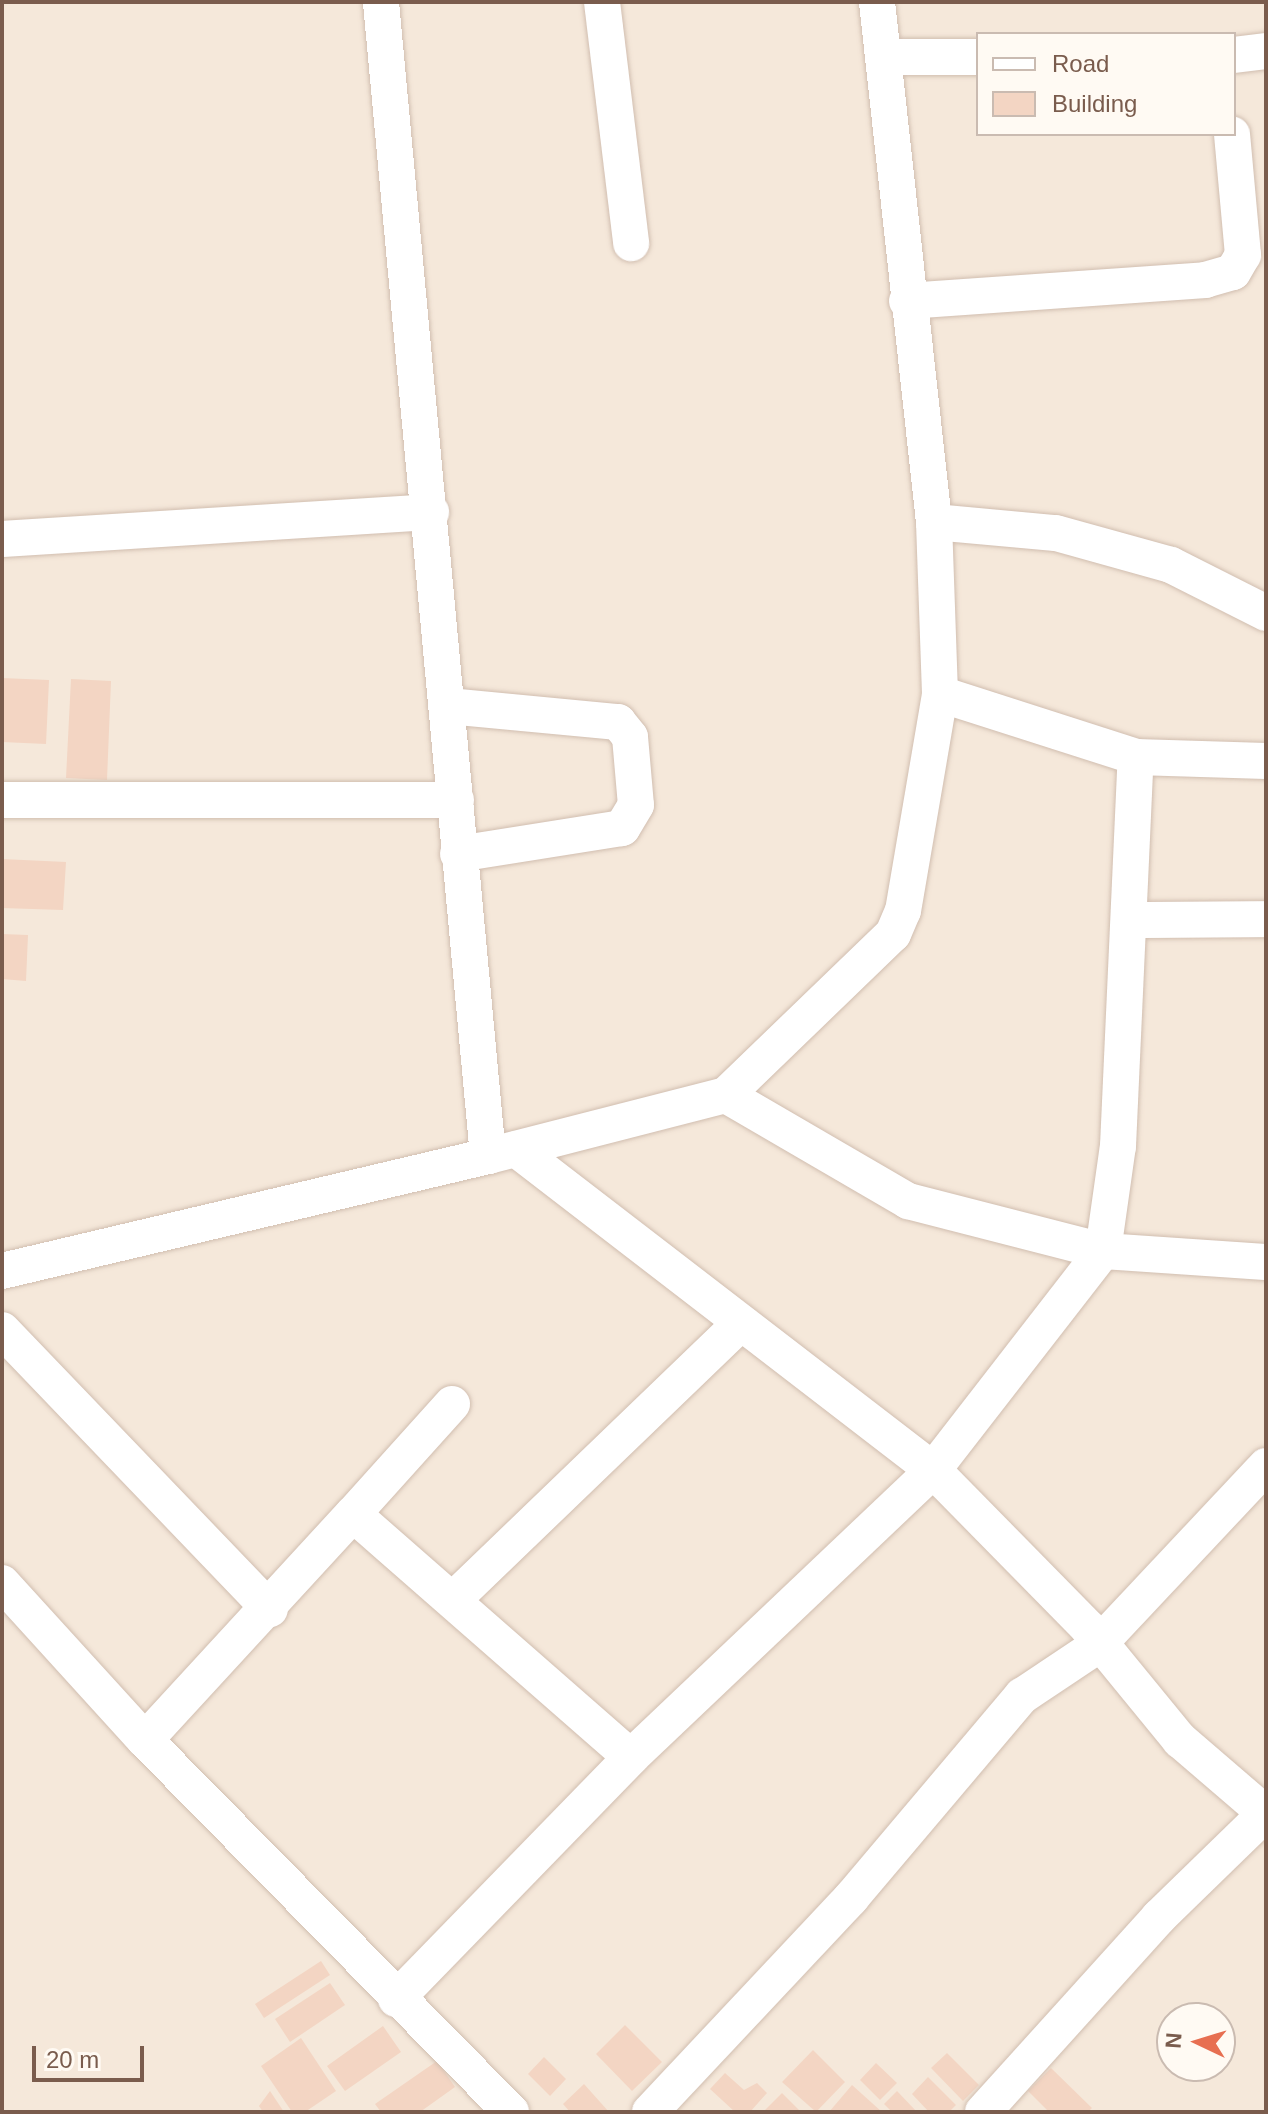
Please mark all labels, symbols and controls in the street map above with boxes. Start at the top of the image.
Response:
legend [976,32,1236,136]
text: Road [1052,50,1109,77]
text: Building [1052,90,1137,117]
north arrow [1156,2002,1236,2082]
scale bar [36,2030,148,2080]
text: N [1161,2032,1187,2049]
text: 20 m [46,2046,99,2073]

